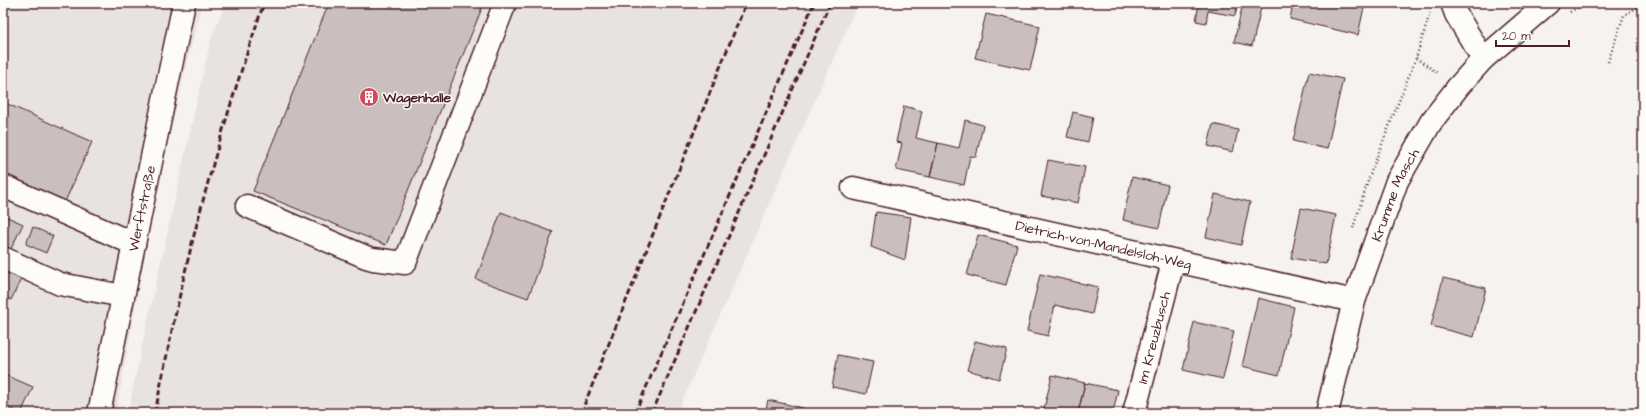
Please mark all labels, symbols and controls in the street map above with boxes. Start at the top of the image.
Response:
scale bar [1496,22,1569,48]
text: 20 m [1502,28,1531,45]
building icon: Wagenhalle [358,86,380,108]
place label: Wagenhalle [382,88,452,109]
street label: Krumme Masch [1367,145,1425,245]
street label: Werftstraße [124,163,161,253]
street label: Dietrich-von-Mandelsloh-Weg [1013,216,1193,275]
street label: Im Kreuzbusch [1133,290,1176,386]

